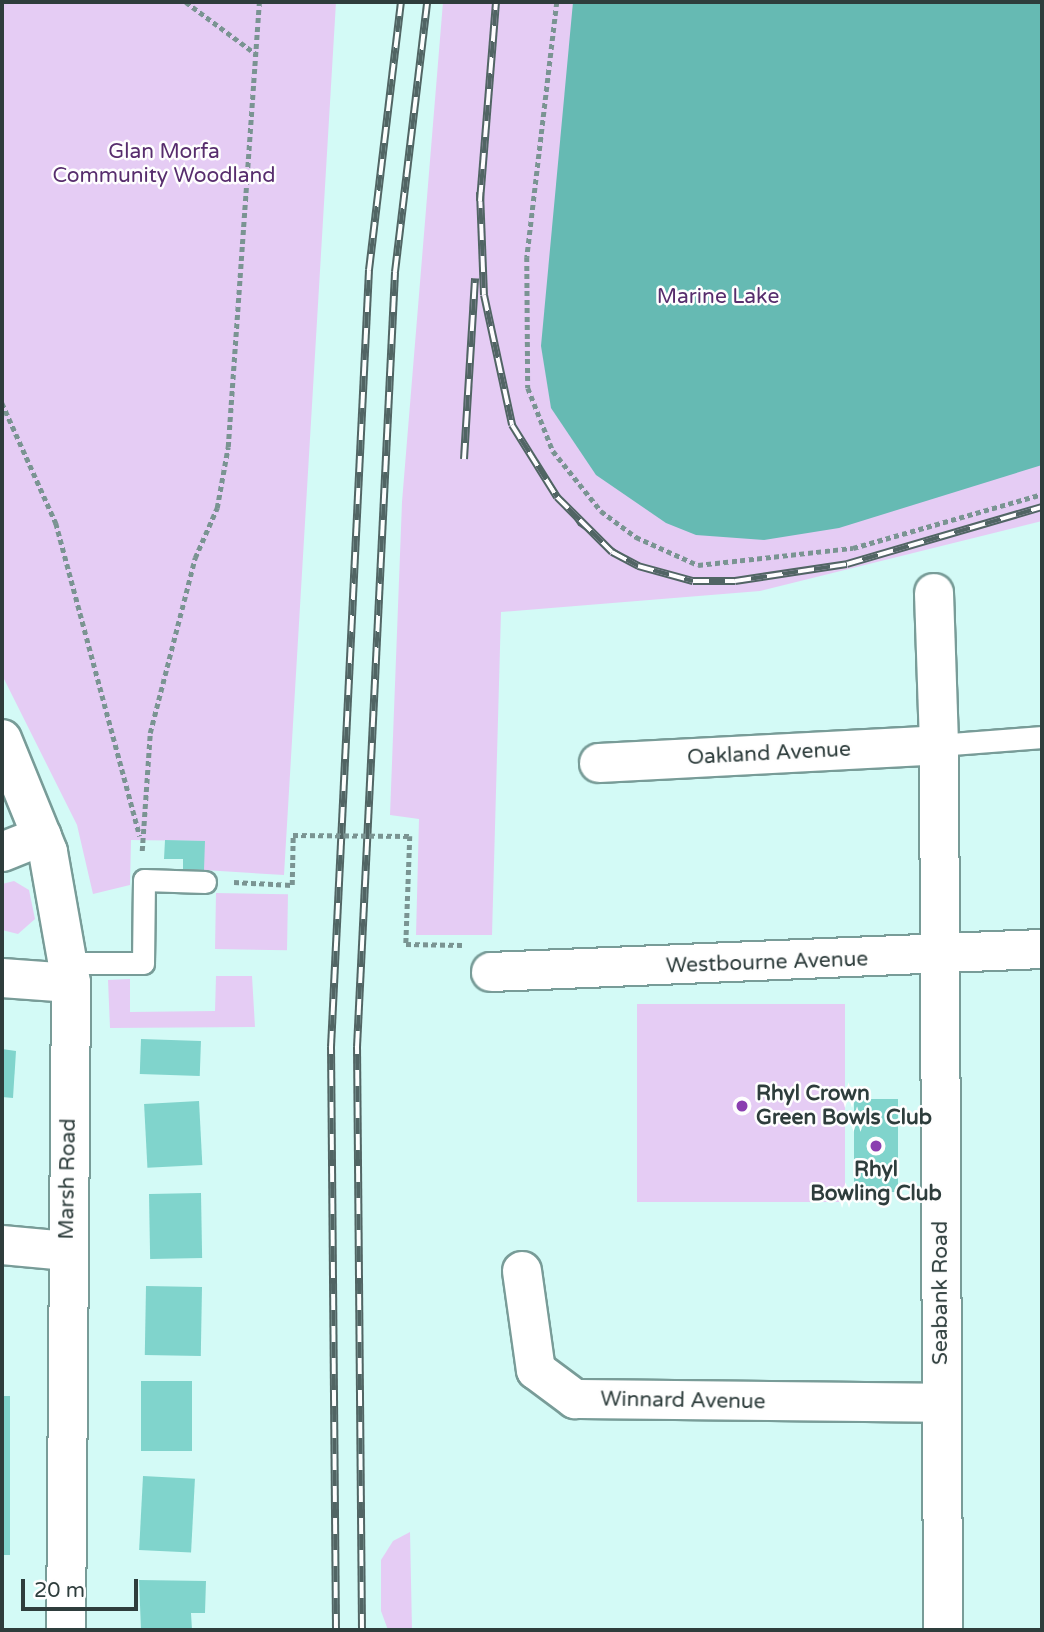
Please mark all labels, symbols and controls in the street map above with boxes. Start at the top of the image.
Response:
park label: Glan Morfa Community Woodland [52,139,276,189]
park label: Marine Lake [657,284,779,310]
street label: Oakland Avenue [687,737,851,771]
street label: Westbourne Avenue [665,947,869,979]
place label: Rhyl Crown Green Bowls Club [756,1081,932,1131]
marker: Rhyl Crown Green Bowls Club [734,1098,750,1114]
street label: Marsh Road [54,1118,82,1240]
marker: Rhyl Bowling Club [868,1138,884,1154]
place label: Rhyl Bowling Club [810,1157,942,1207]
street label: Seabank Road [928,1221,954,1365]
street label: Winnard Avenue [600,1387,766,1415]
scale bar [24,1566,142,1610]
text: 20 m [34,1578,85,1603]

